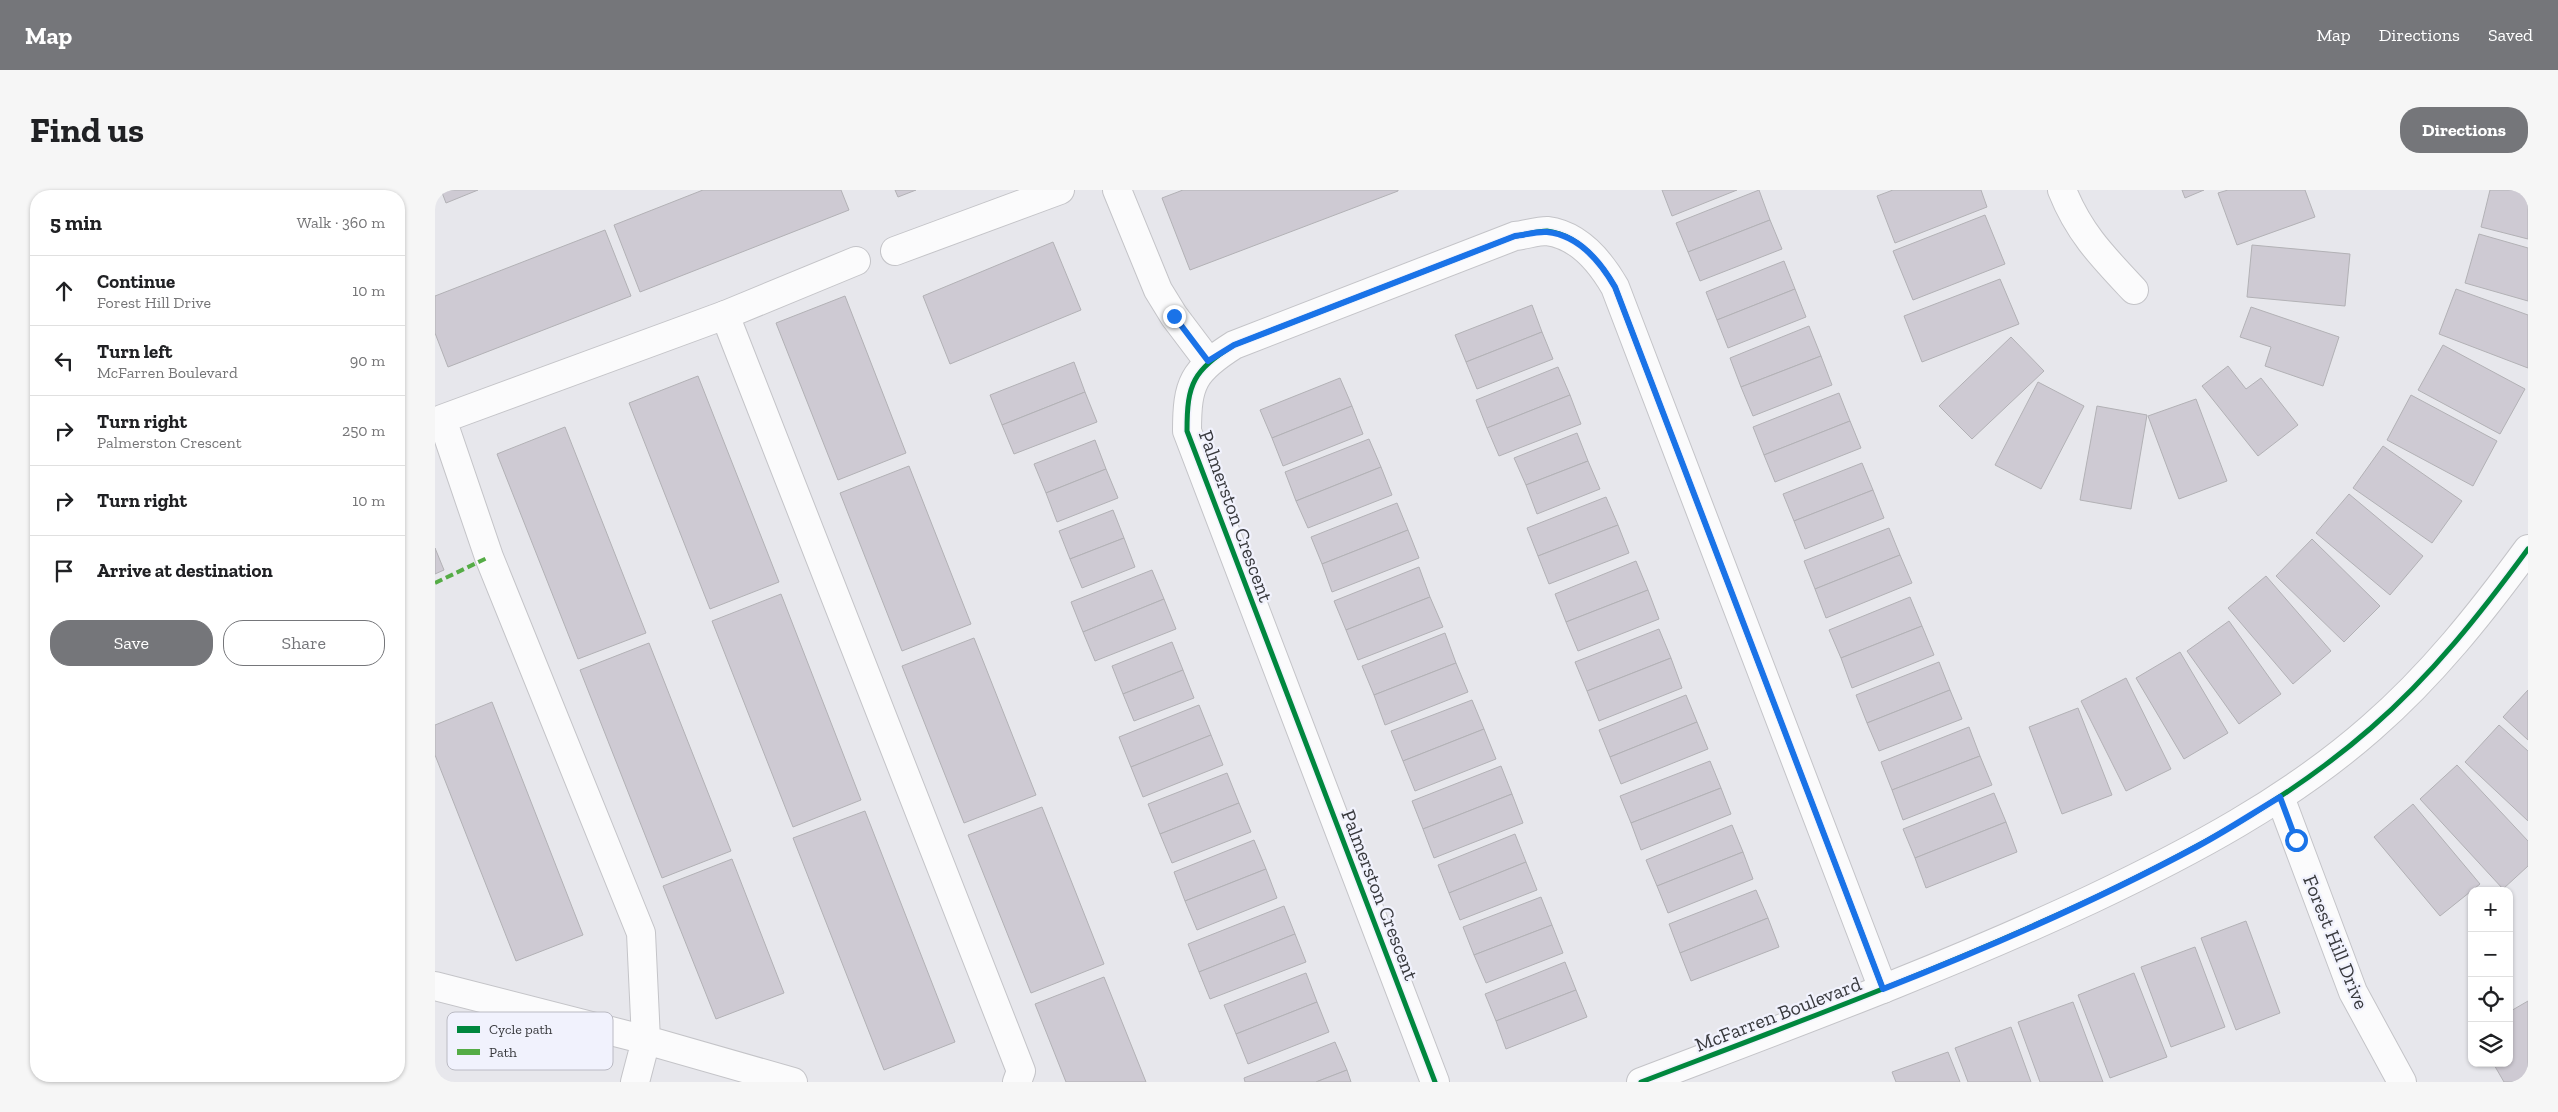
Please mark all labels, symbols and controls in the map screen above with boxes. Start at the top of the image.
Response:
text: Map [25,21,72,50]
text: Map [2316,24,2351,46]
text: Directions [2379,24,2460,46]
text: Saved [2488,24,2533,46]
button: Directions [2400,107,2528,153]
text: Find us [30,109,144,151]
text: 5 min [50,210,102,235]
text: Walk · 360 m [297,213,385,232]
text: Continue [97,270,175,293]
icon: ahead [50,277,78,305]
text: 10 m [352,281,385,300]
text: Forest Hill Drive [97,293,211,312]
route end [1163,305,1186,328]
text: Turn left [97,340,172,363]
icon: left [50,347,78,375]
text: 90 m [350,351,385,370]
text: McFarren Boulevard [97,363,238,382]
text: Turn right [97,410,187,433]
icon: right [50,417,78,445]
text: 250 m [342,421,385,440]
street label: Palmerston Crescent [1194,427,1278,606]
text: Palmerston Crescent [97,433,242,452]
icon: right [50,487,78,515]
text: Turn right [97,489,187,512]
text: 10 m [352,491,385,510]
icon: arrive [50,557,78,585]
text: Arrive at destination [97,559,273,582]
button: Save [50,620,213,666]
button: Share [223,620,385,666]
street label: Palmerston Crescent [1336,806,1424,984]
route start [2285,829,2308,852]
street label: Forest Hill Drive [2298,871,2374,1013]
map controls [2468,887,2513,1067]
button: + [2468,887,2513,932]
button: − [2468,932,2513,977]
street label: McFarren Boulevard [1692,971,1864,1057]
button: locate [2468,977,2513,1022]
legend [447,1012,613,1070]
text: Cycle path [489,1021,553,1038]
button: layers [2468,1022,2513,1067]
text: Path [489,1044,517,1061]

